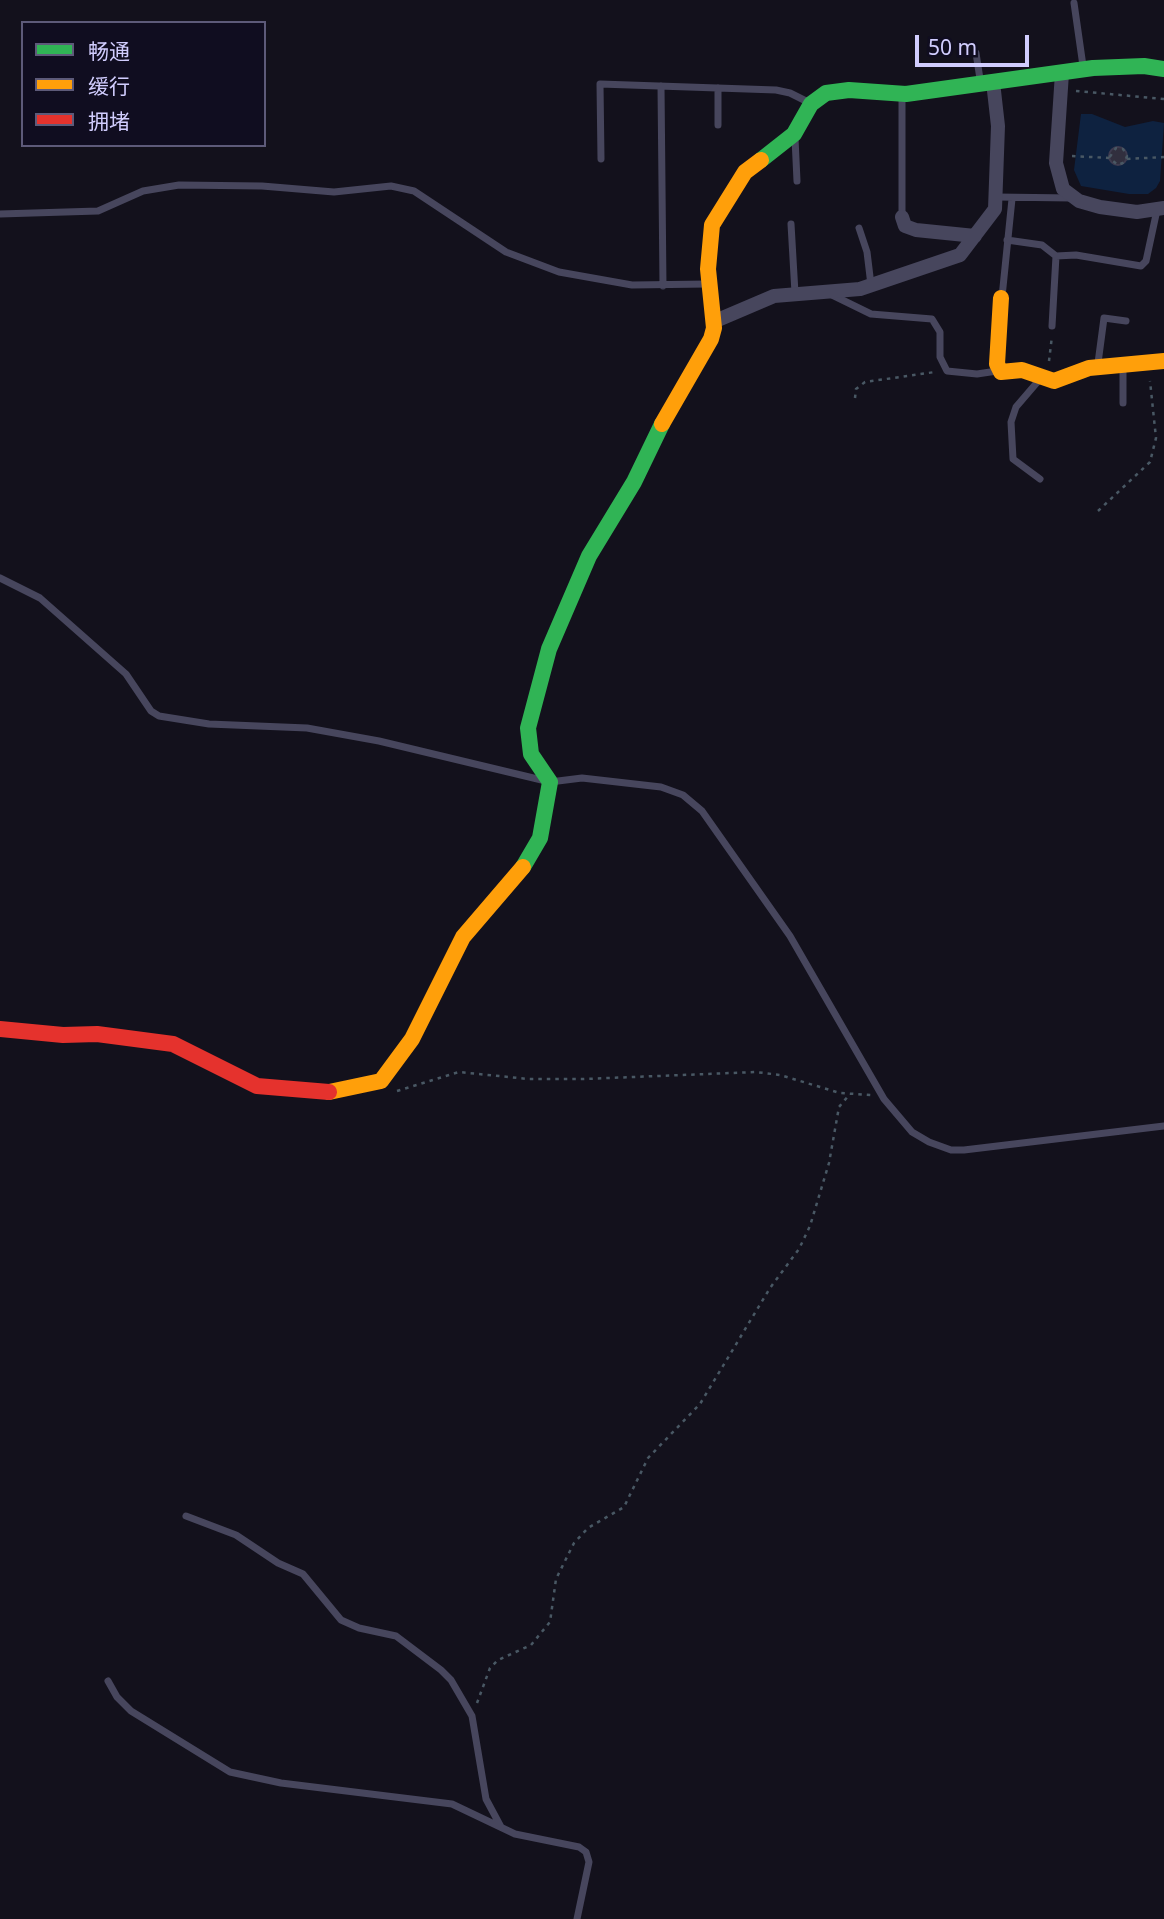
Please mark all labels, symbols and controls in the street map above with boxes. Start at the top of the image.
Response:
legend [21,21,266,147]
scale bar [919,21,1033,65]
text: 50 m [928,33,977,61]
text: 畅通 [88,37,130,65]
text: 缓行 [88,72,130,100]
text: 拥堵 [88,107,130,135]

